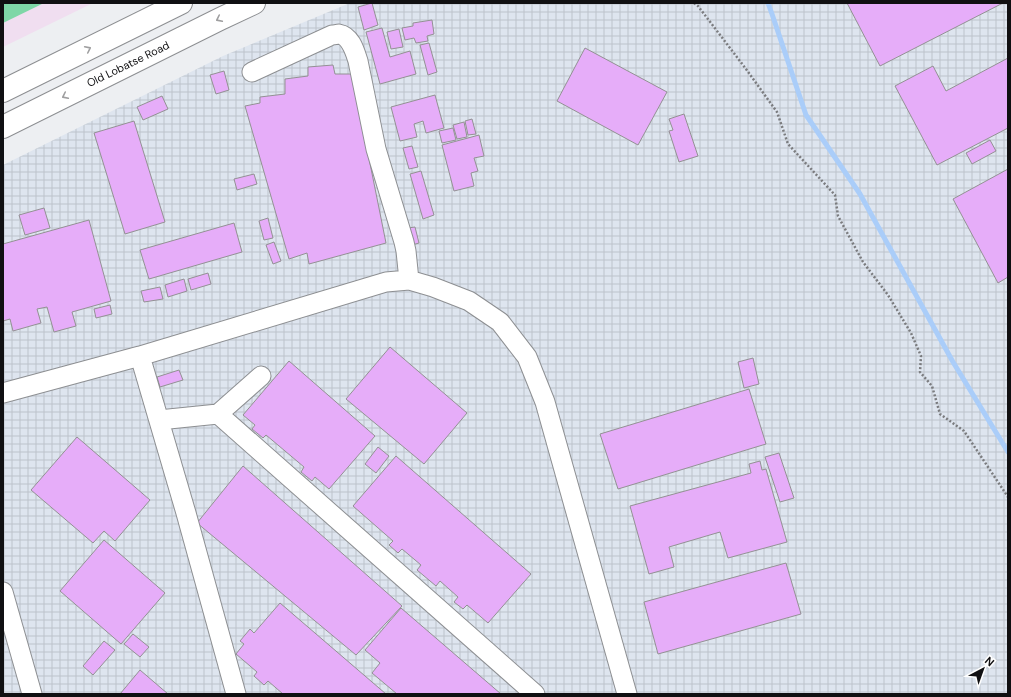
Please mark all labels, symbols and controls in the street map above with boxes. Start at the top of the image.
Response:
one-way arrow [216,15,223,22]
street label: Old Lobatse Road [84,38,172,90]
one-way arrow [84,46,91,54]
one-way arrow [62,91,69,99]
north arrow [963,649,1003,689]
text: N [982,654,997,669]

